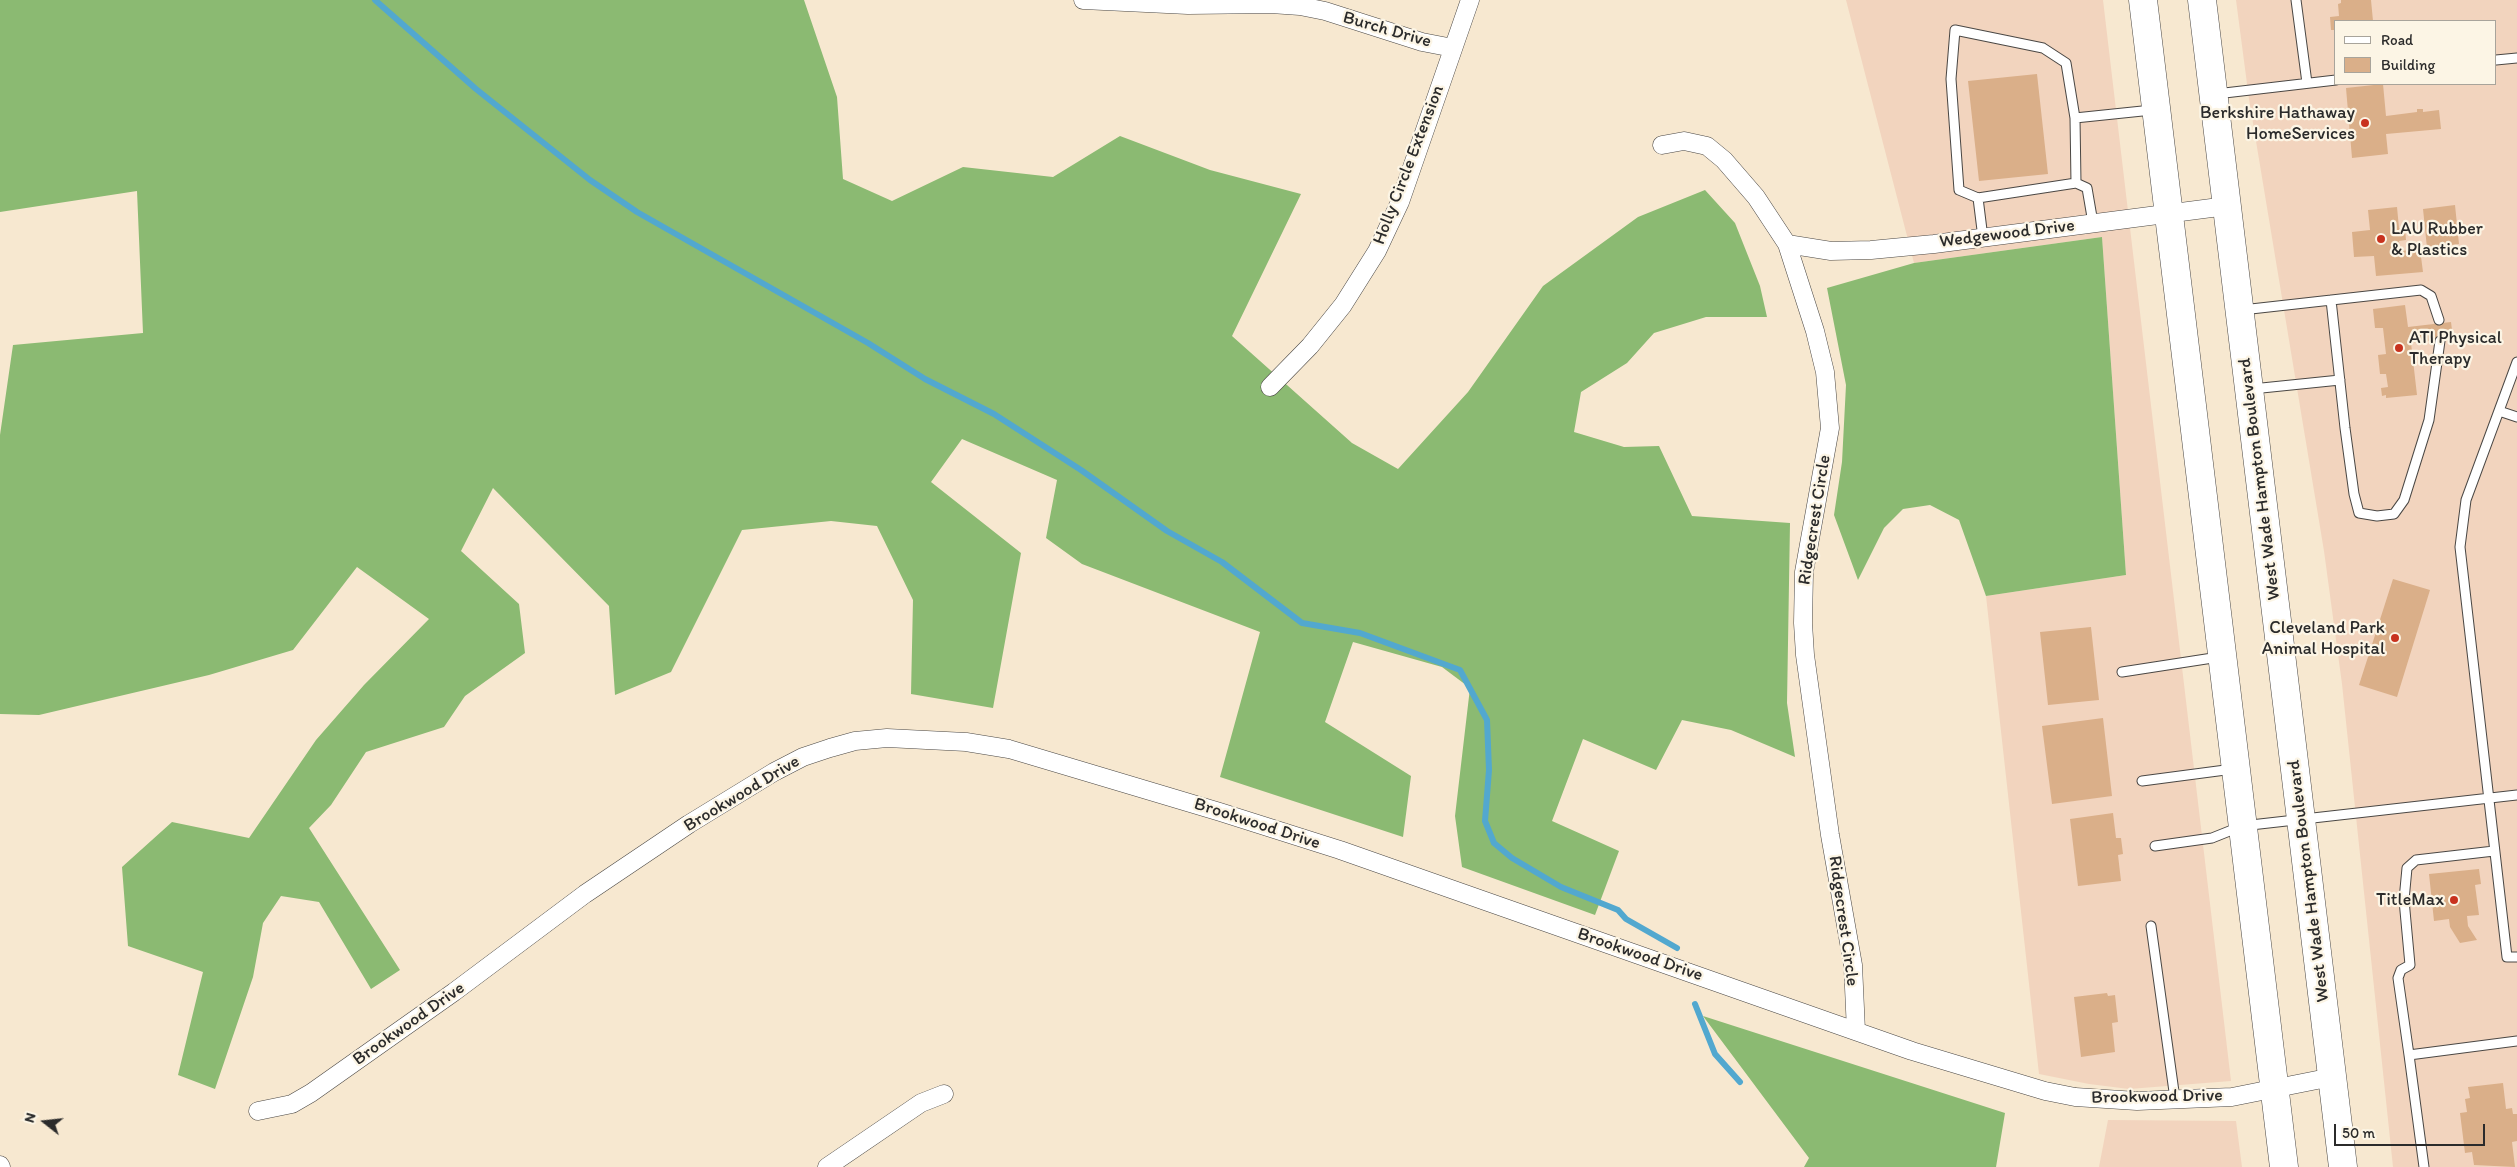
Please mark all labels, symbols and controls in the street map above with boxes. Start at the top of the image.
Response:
street label: Burch Drive [1340,7,1434,53]
legend [2334,20,2497,85]
text: Road [2381,31,2413,49]
text: Building [2381,56,2435,74]
street label: Holly Circle Extension [1369,82,1449,248]
place label: Berkshire Hathaway HomeServices [2200,102,2355,144]
marker: Berkshire Hathaway HomeServices [2359,117,2371,129]
street label: Wedgewood Drive [1938,215,2076,253]
place label: LAU Rubber & Plastics [2391,218,2483,260]
marker: LAU Rubber & Plastics [2375,233,2387,245]
place label: ATI Physical Therapy [2409,327,2502,369]
marker: ATI Physical Therapy [2393,342,2405,354]
street label: West Wade Hampton Boulevard [2234,357,2286,601]
street label: Ridgecrest Circle [1794,453,1836,587]
place label: Cleveland Park Animal Hospital [2262,617,2385,660]
marker: Cleveland Park Animal Hospital [2389,632,2401,644]
street label: Brookwood Drive [680,751,804,837]
street label: West Wade Hampton Boulevard [2283,759,2335,1003]
street label: Brookwood Drive [1191,793,1323,855]
street label: Ridgecrest Circle [1823,854,1863,988]
place label: TitleMax [2376,889,2444,911]
marker: TitleMax [2448,894,2460,906]
street label: Brookwood Drive [1574,923,1706,987]
street label: Brookwood Drive [349,977,469,1071]
street label: Brookwood Drive [2091,1085,2223,1109]
north arrow [20,1097,70,1147]
text: N [21,1111,40,1125]
scale bar [2337,1114,2488,1146]
text: 50 m [2342,1124,2375,1142]

